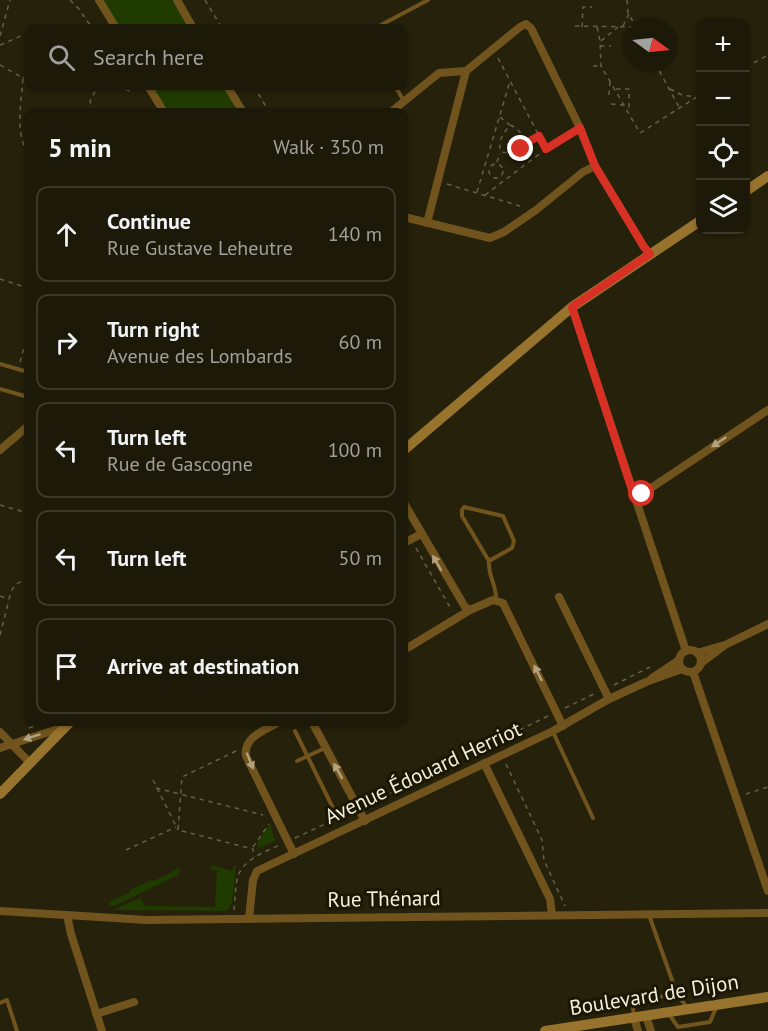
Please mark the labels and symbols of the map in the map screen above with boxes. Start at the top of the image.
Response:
north arrow [624,18,678,72]
route end [507,135,533,161]
one-way arrow [711,437,728,448]
route start [628,480,654,506]
one-way arrow [432,554,442,571]
one-way arrow [534,665,543,682]
street label: Avenue Édouard Herriot [320,715,525,830]
one-way arrow [23,733,41,742]
one-way arrow [245,753,255,771]
one-way arrow [333,762,343,779]
street label: Rue Thénard [327,884,441,913]
street label: Boulevard de Dijon [567,968,741,1021]

